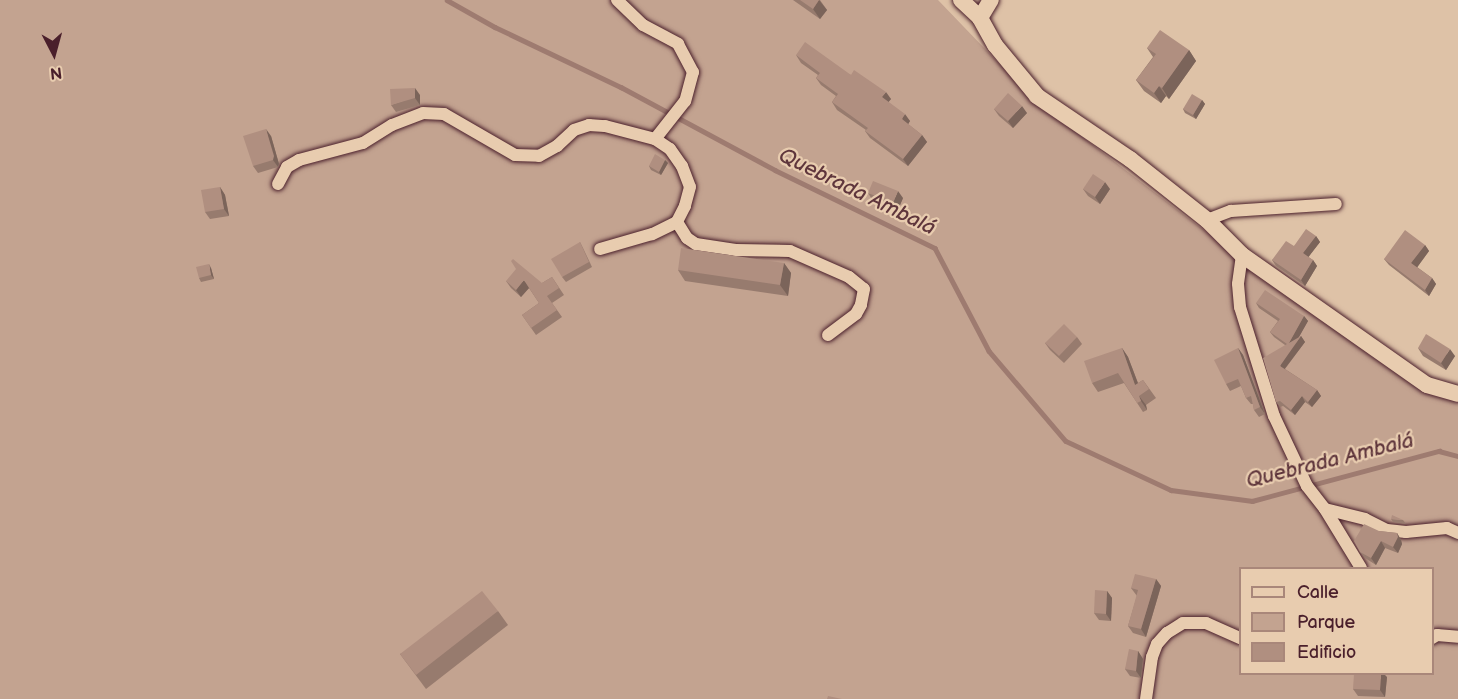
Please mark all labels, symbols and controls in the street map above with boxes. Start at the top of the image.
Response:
north arrow [24,24,84,84]
text: N [49,62,63,82]
water label: Quebrada Ambalá [774,143,940,241]
water label: Quebrada Ambalá [1244,428,1416,494]
legend [1239,567,1434,675]
text: Calle [1297,582,1339,603]
text: Parque [1297,612,1355,633]
text: Edificio [1297,642,1356,663]

